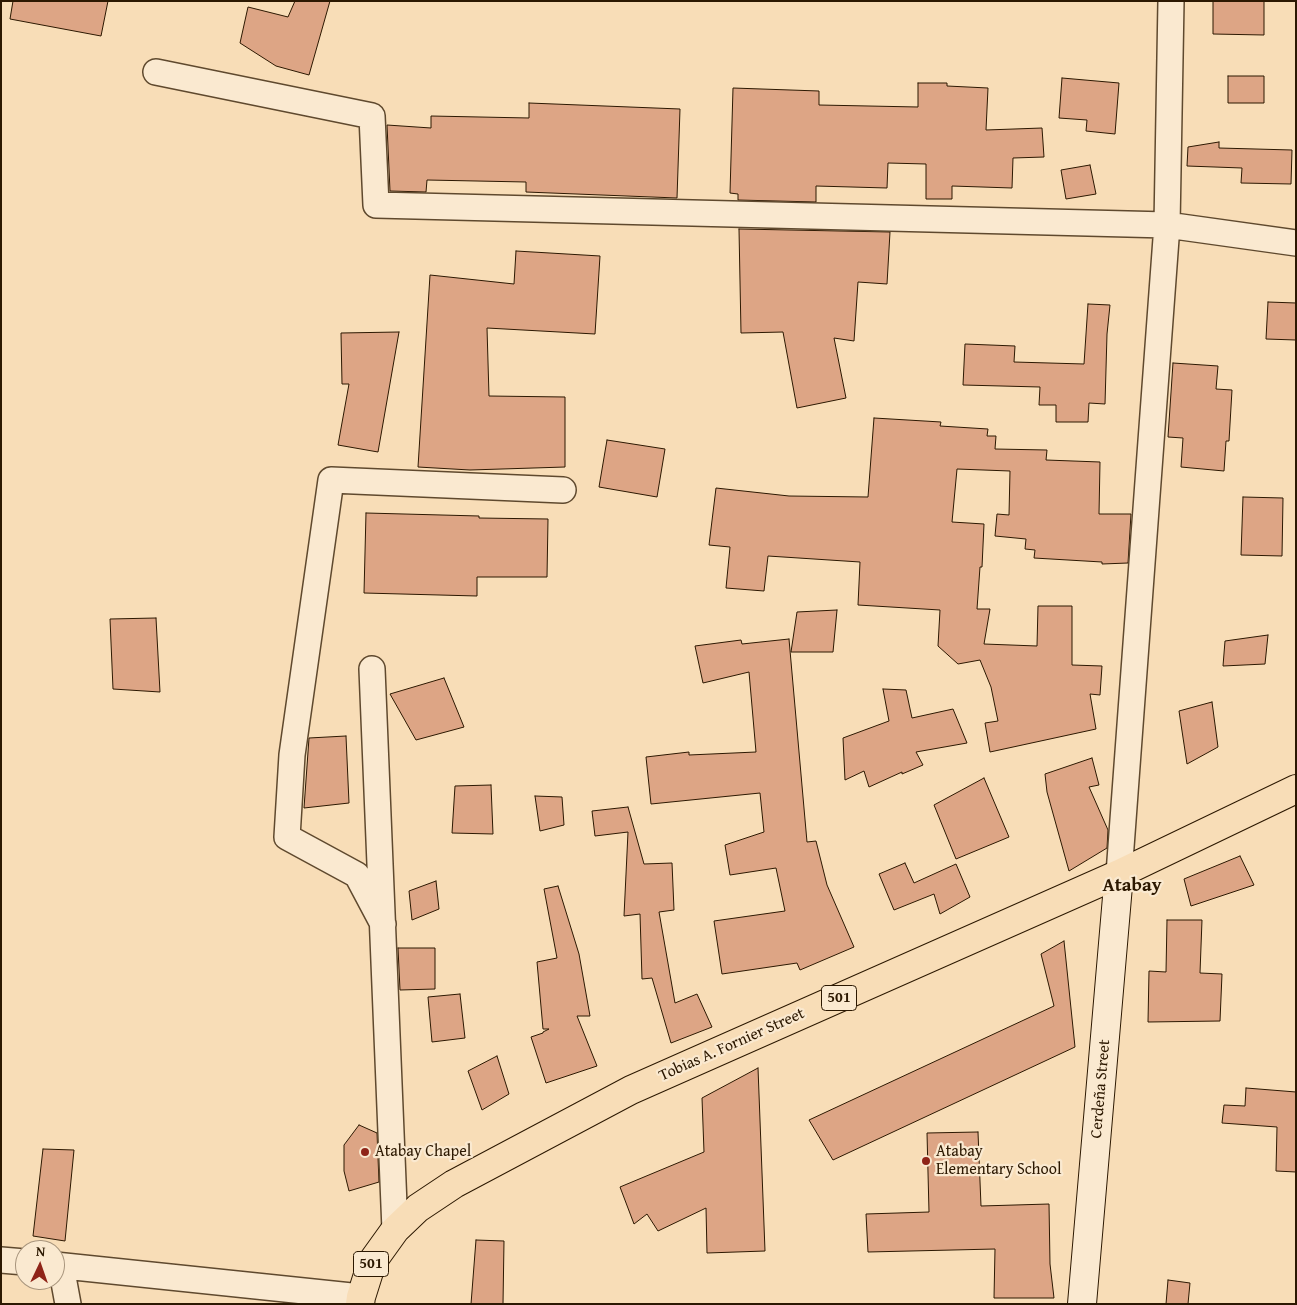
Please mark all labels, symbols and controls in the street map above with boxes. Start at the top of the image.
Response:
district label: Atabay [1103,875,1161,897]
road number: 501 [822,986,856,1010]
street label: Tobias A. Fornier Street [656,1004,808,1086]
street label: Cerdeña Street [1087,1039,1115,1139]
place label: Atabay Chapel [375,1142,471,1162]
place label: Atabay Elementary School [936,1142,1061,1180]
marker: Atabay Chapel [359,1146,371,1158]
marker: Atabay Elementary School [920,1155,932,1167]
north arrow [15,1240,65,1290]
text: N [36,1241,46,1261]
road number: 501 [354,1252,388,1276]

